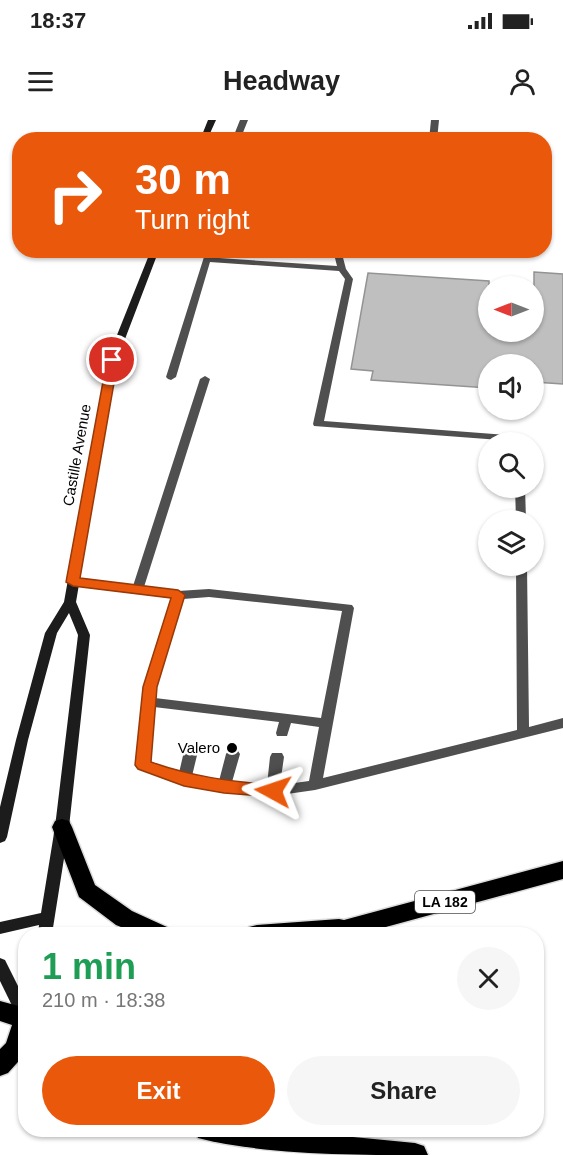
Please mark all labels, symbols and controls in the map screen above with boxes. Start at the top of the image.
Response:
text: 18:37 [30,8,86,33]
icon: menu [24,65,57,98]
icon: person [506,65,539,98]
text: Headway [223,66,340,96]
icon: right [36,156,114,234]
text: 30 m [135,156,231,203]
text: Turn right [135,205,250,235]
north arrow [478,276,544,342]
map controls [478,276,544,576]
pin [86,334,137,385]
icon: arrive [95,343,128,376]
button: sound [478,354,544,420]
street label: Castille Avenue [59,403,94,507]
button: search [478,432,544,498]
button: layers [478,510,544,576]
place label: Valero [178,739,220,756]
marker: Valero [225,741,239,755]
position arrow [241,759,305,823]
road number: LA 182 [415,891,475,913]
text: 1 min [42,946,136,987]
button: close [457,947,520,1010]
text: 210 m · 18:38 [42,989,165,1011]
button: Exit [42,1056,275,1125]
button: Share [287,1056,520,1125]

